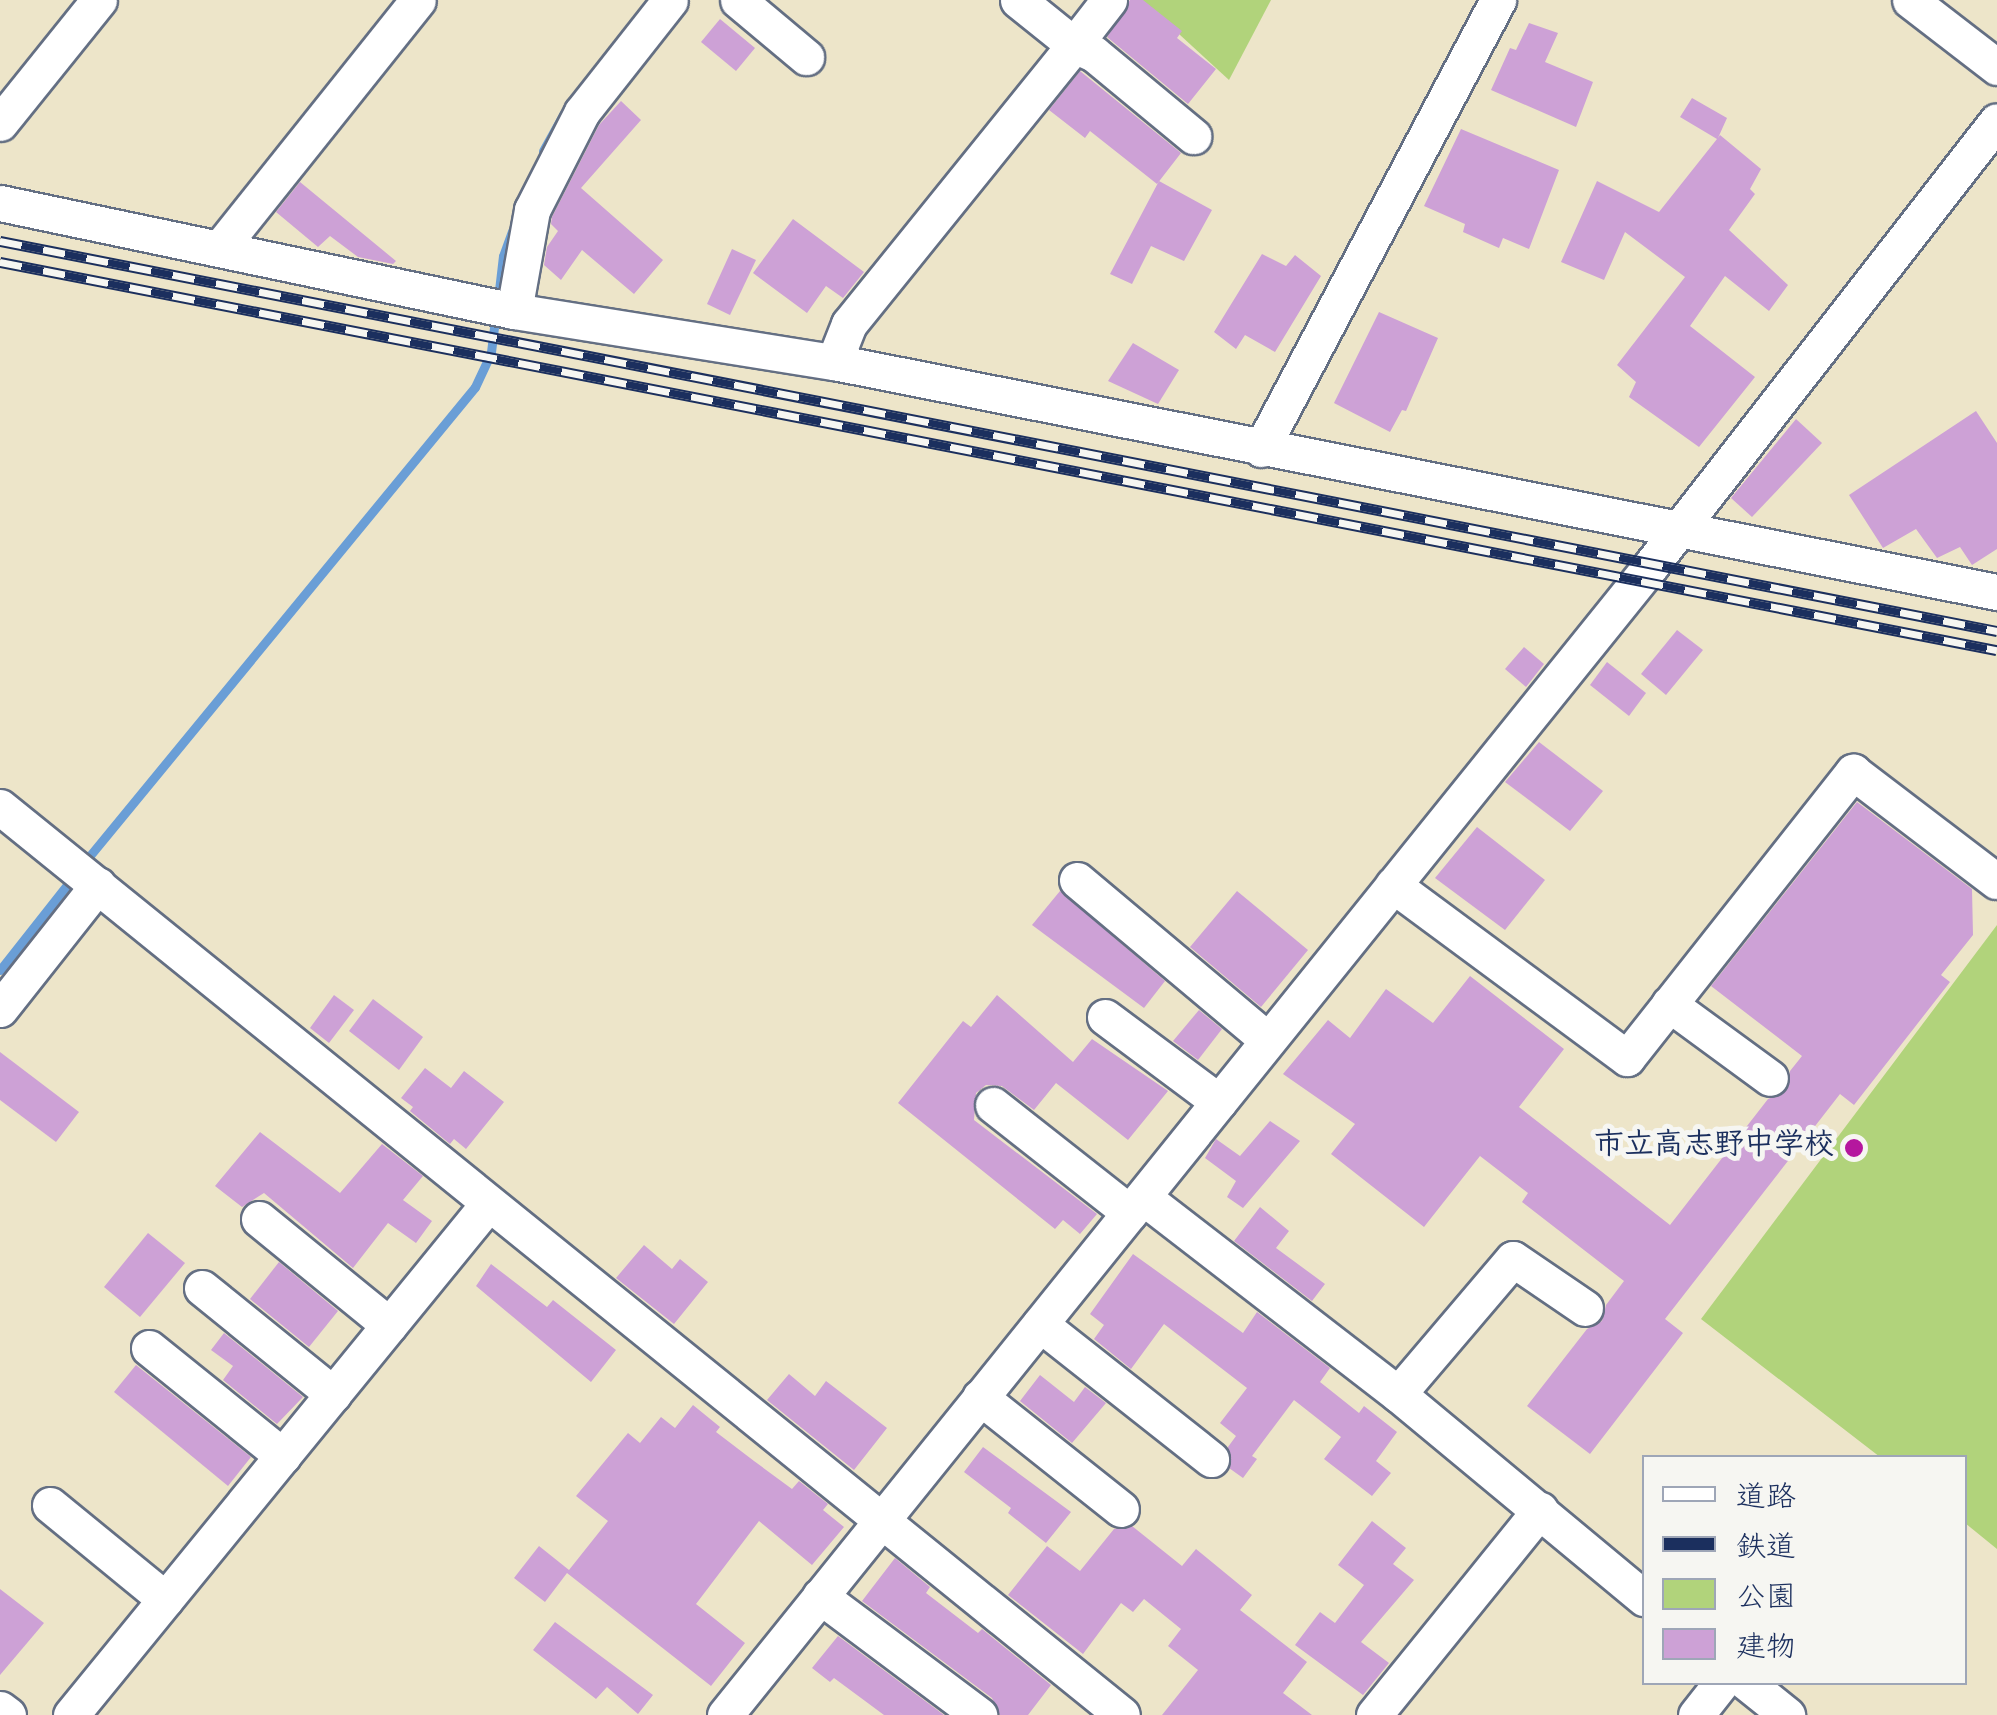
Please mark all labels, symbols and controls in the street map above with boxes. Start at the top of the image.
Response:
place label: 市立高志野中学校 [1594,1130,1834,1166]
marker: 市立高志野中学校 [1843,1137,1865,1159]
legend [1642,1455,1967,1685]
text: 道路 [1736,1483,1796,1518]
text: 鉄道 [1736,1533,1796,1568]
text: 公園 [1736,1583,1796,1618]
text: 建物 [1736,1633,1796,1668]

